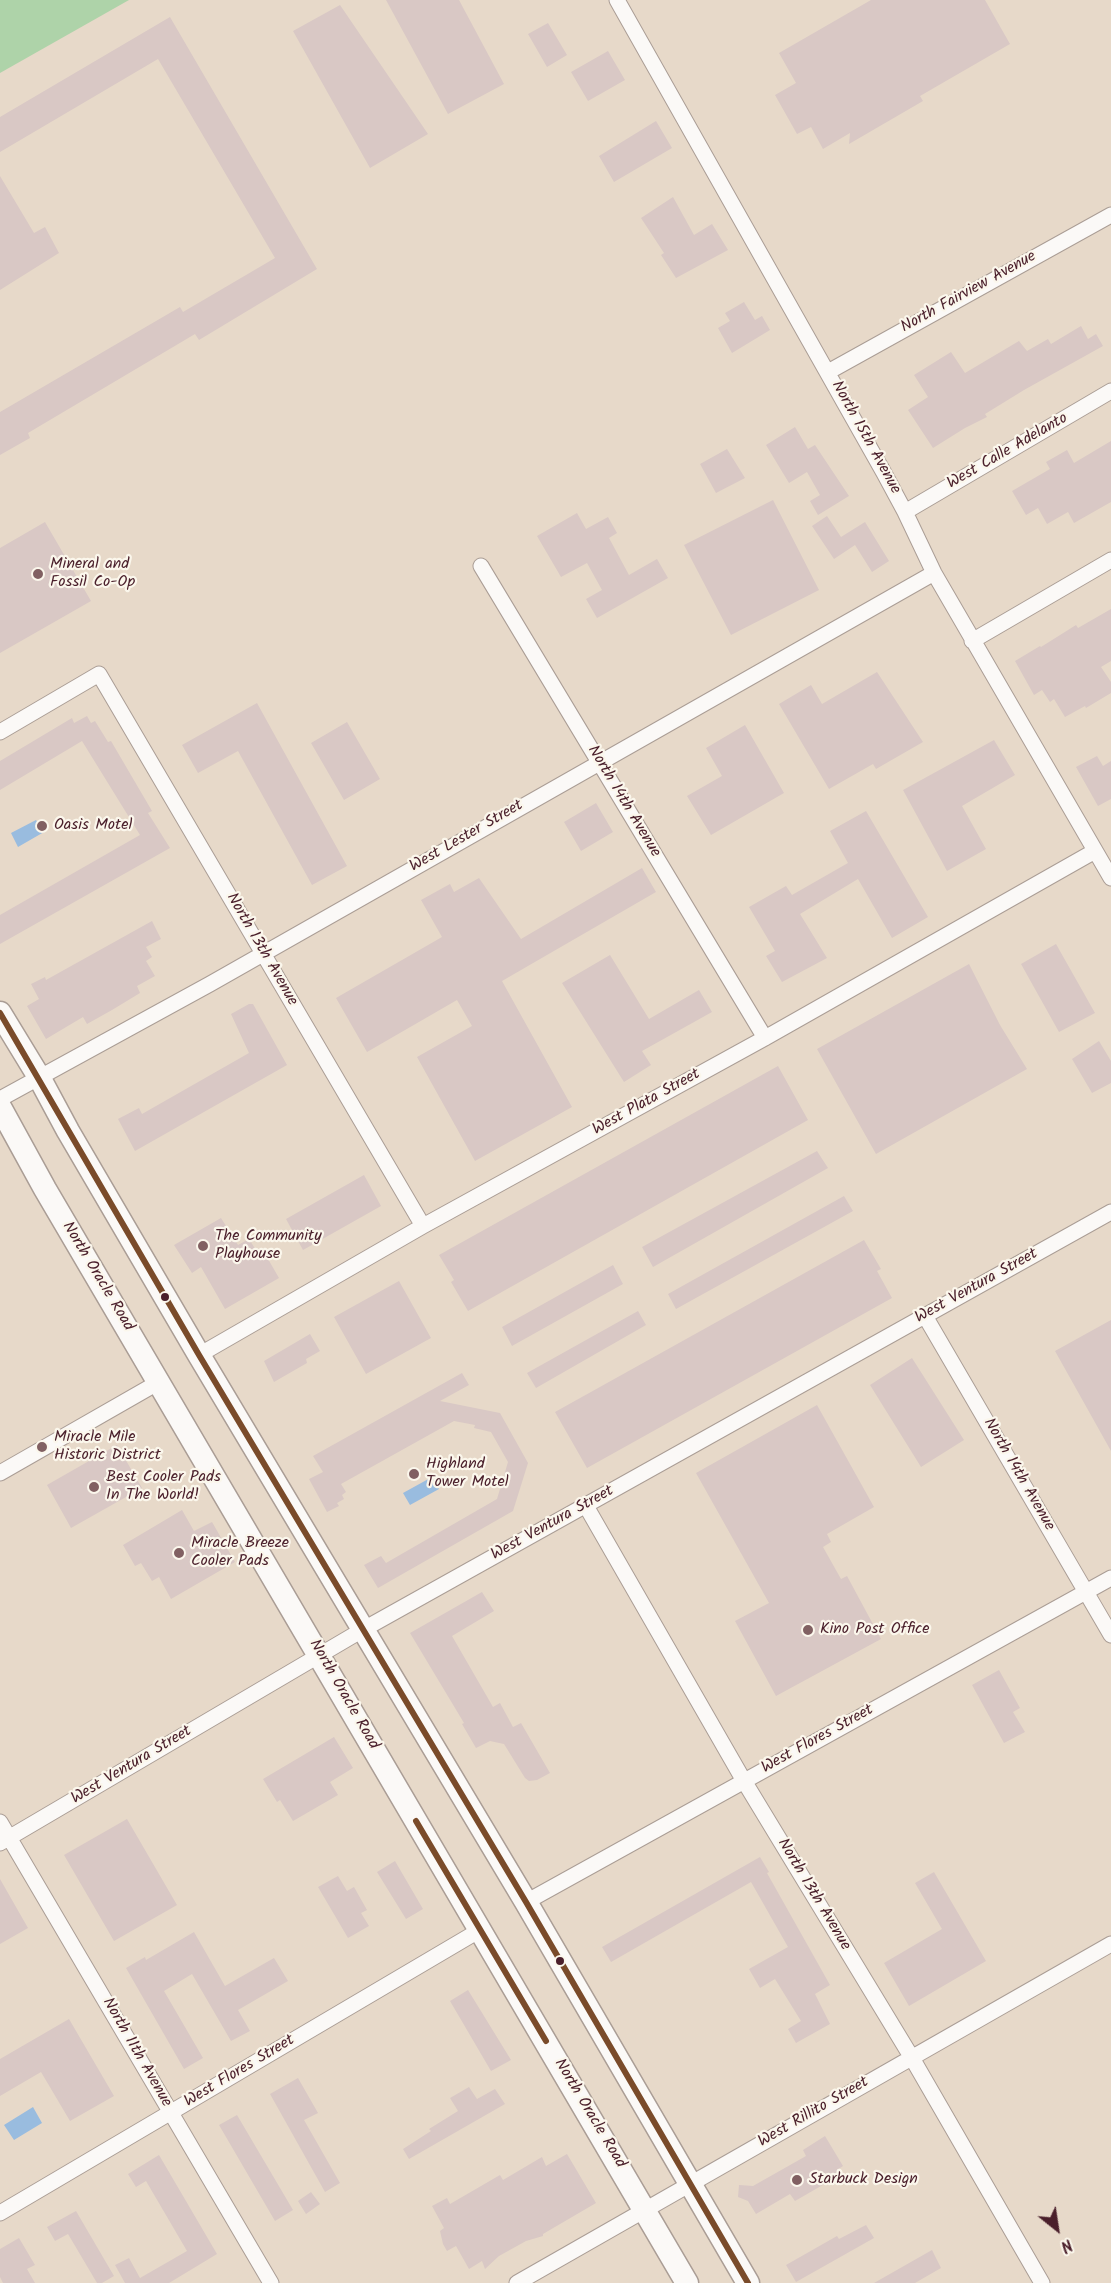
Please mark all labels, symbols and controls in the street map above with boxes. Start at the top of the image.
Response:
street label: North Fairview Avenue [898,248,1040,338]
street label: North 15th Avenue [826,378,904,498]
street label: West Calle Adelanto [944,410,1072,494]
place label: Mineral and Fossil Co-Op [50,555,135,593]
marker: Mineral and Fossil Co-Op [31,567,45,581]
street label: North 14th Avenue [582,743,664,861]
street label: West Lester Street [407,797,527,877]
place label: Oasis Motel [54,816,132,836]
marker: Oasis Motel [35,819,49,833]
street label: North 13th Avenue [221,890,301,1010]
street label: West Plata Street [590,1066,704,1140]
street label: North Oracle Road [57,1219,137,1335]
place label: The Community Playhouse [215,1227,322,1265]
marker: The Community Playhouse [196,1239,210,1253]
street label: West Ventura Street [912,1245,1042,1329]
unlabelled marker [159,1291,171,1303]
street label: North 14th Avenue [978,1415,1058,1535]
place label: Miracle Mile Historic District [54,1428,161,1466]
marker: Miracle Mile Historic District [35,1440,49,1454]
place label: Highland Tower Motel [426,1455,509,1493]
marker: Highland Tower Motel [407,1467,421,1481]
place label: Best Cooler Pads In The World! [106,1468,221,1506]
marker: Best Cooler Pads In The World! [87,1480,101,1494]
street label: West Ventura Street [488,1482,618,1566]
place label: Miracle Breeze Cooler Pads [191,1534,289,1572]
marker: Miracle Breeze Cooler Pads [172,1546,186,1560]
place label: Kino Post Office [820,1620,929,1640]
marker: Kino Post Office [801,1623,815,1637]
street label: North Oracle Road [304,1637,382,1753]
street label: West Flores Street [759,1701,877,1779]
street label: West Ventura Street [68,1722,196,1810]
street label: North 13th Avenue [772,1836,854,1954]
unlabelled marker [554,1955,566,1967]
street label: North 11th Avenue [97,1995,175,2111]
street label: West Flores Street [181,2032,299,2112]
street label: North Oracle Road [549,2056,629,2172]
street label: West Rillito Street [755,2074,873,2152]
place label: Starbuck Design [809,2170,918,2190]
marker: Starbuck Design [790,2173,804,2187]
north arrow [1027,2199,1087,2259]
text: N [1056,2232,1077,2258]

